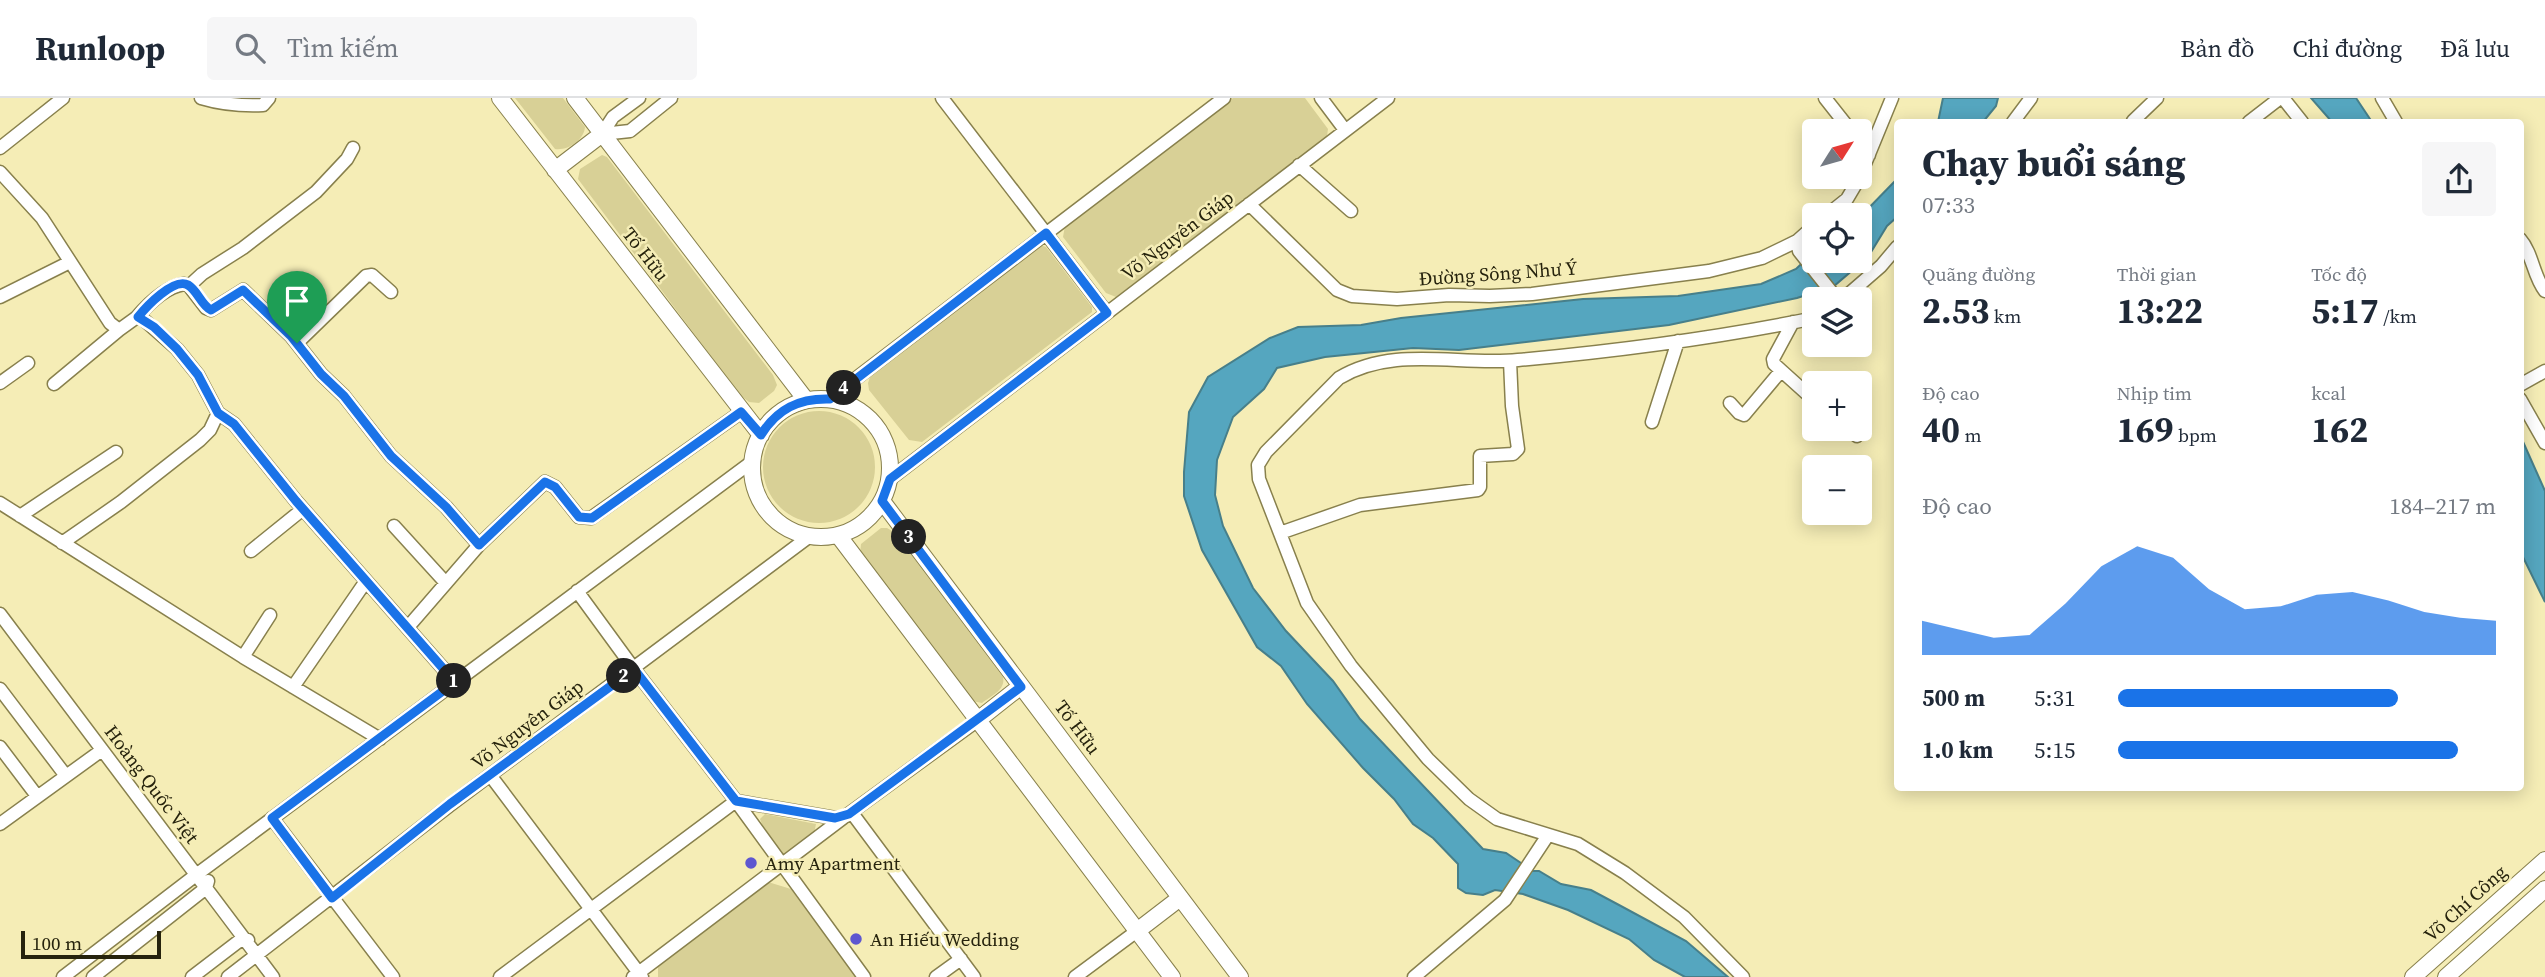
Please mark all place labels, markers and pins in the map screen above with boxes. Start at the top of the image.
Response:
pin [267,271,327,343]
pin: 4 [826,370,862,406]
pin: 3 [892,520,926,555]
pin: 2 [606,658,642,694]
pin: 1 [436,664,472,698]
place label: Amy Apartment [765,850,901,876]
marker: Amy Apartment [743,855,759,871]
place label: An Hiếu Wedding [870,926,1019,952]
marker: An Hiếu Wedding [848,931,864,947]

